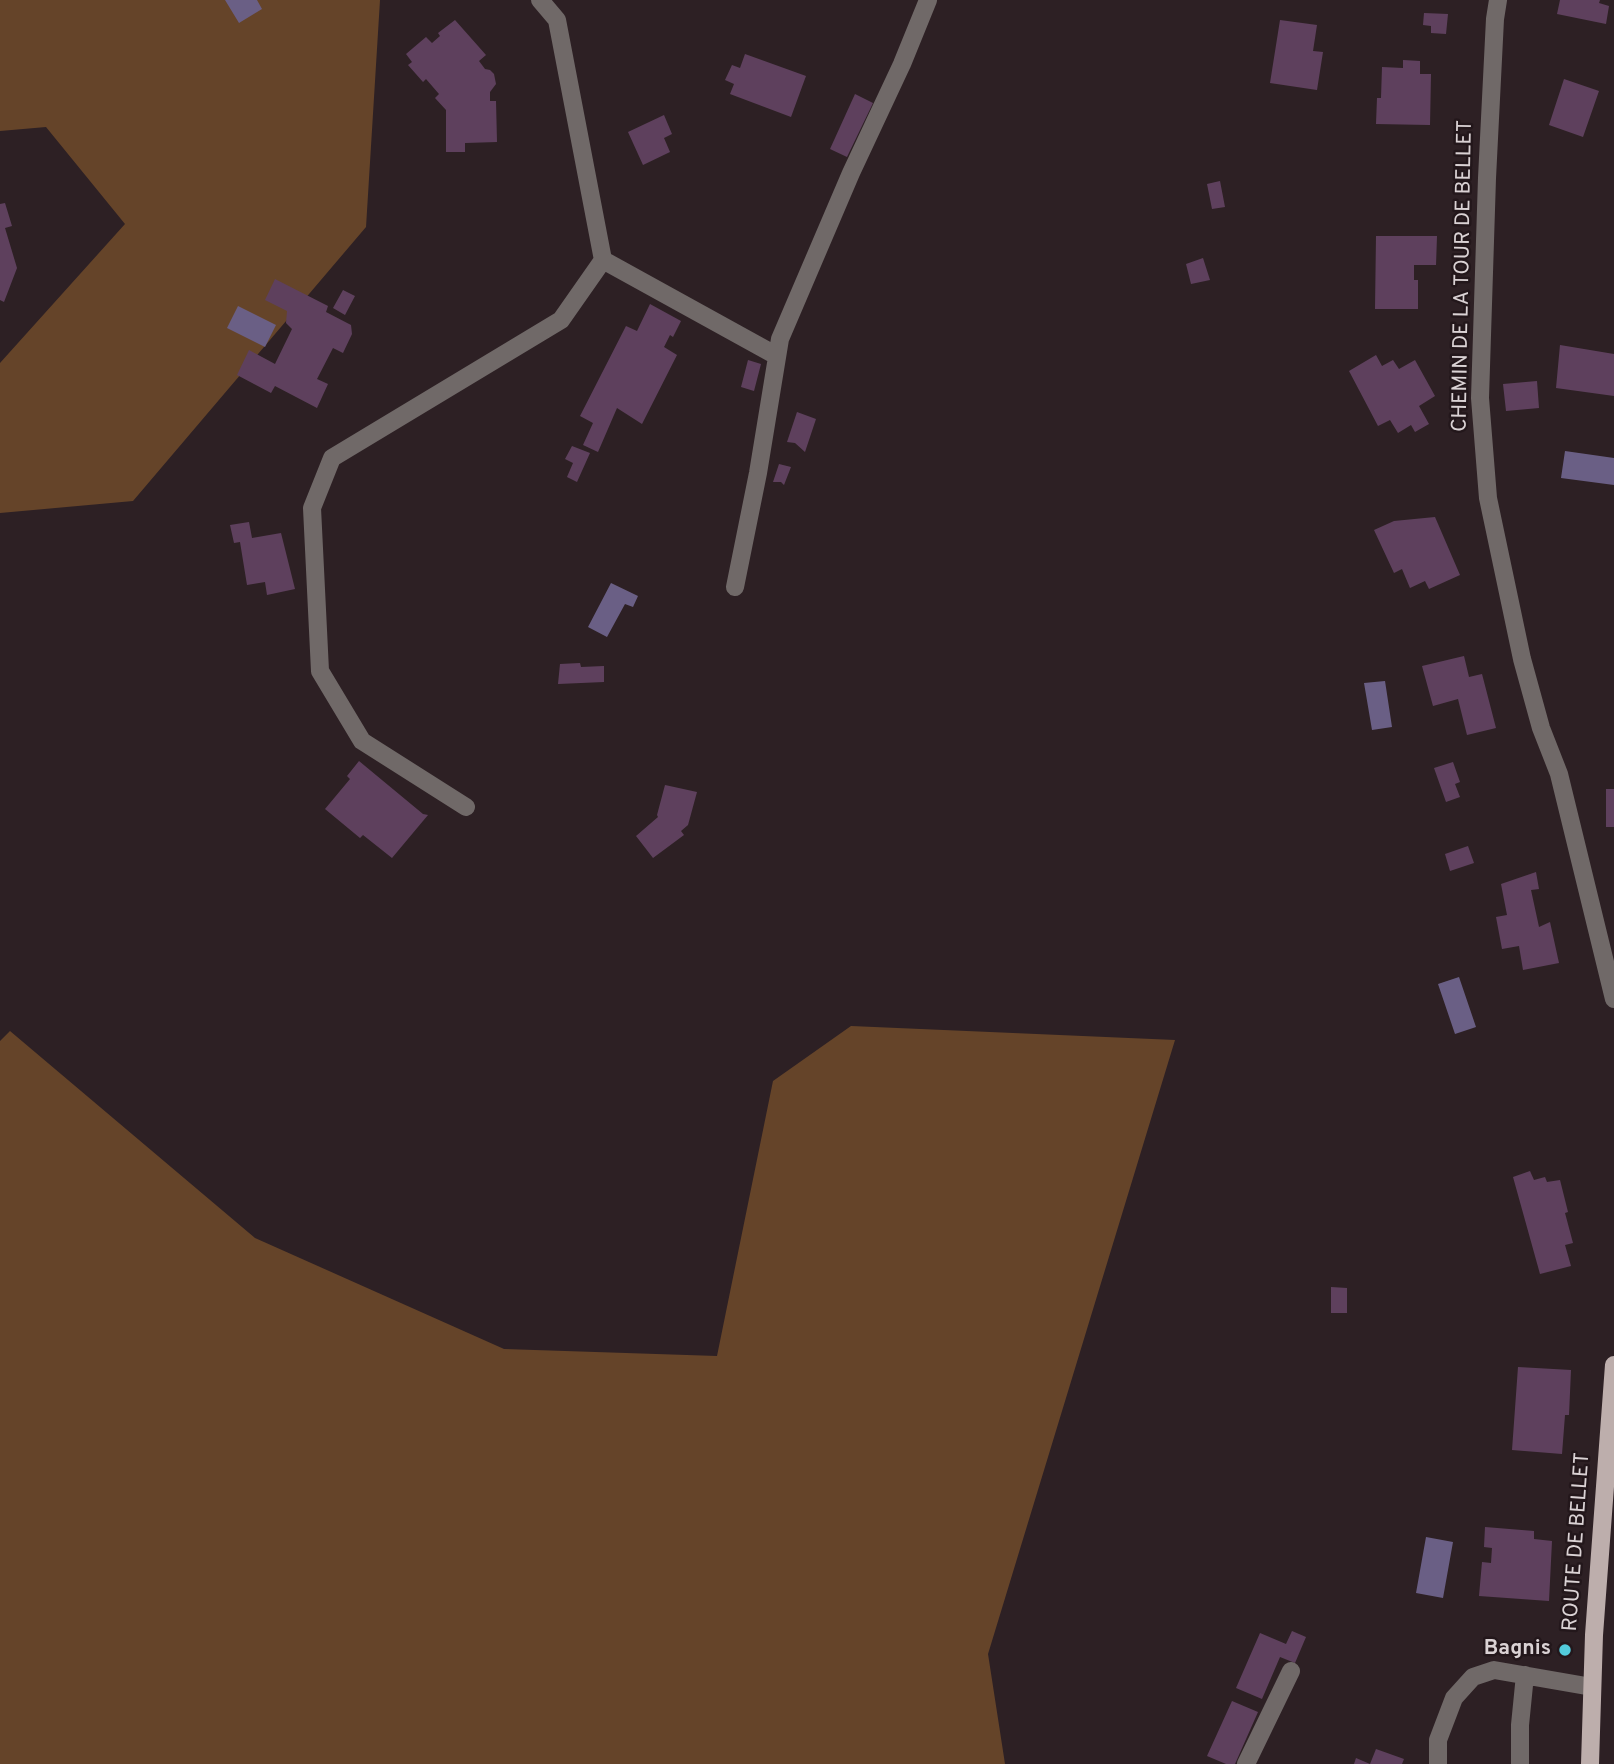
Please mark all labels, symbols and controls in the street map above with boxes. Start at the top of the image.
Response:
street label: CHEMIN DE LA TOUR DE BELLET [1449,120,1479,432]
street label: ROUTE DE BELLET [1559,1452,1597,1632]
place label: Bagnis [1484,1637,1551,1663]
marker: Bagnis [1557,1642,1573,1658]

